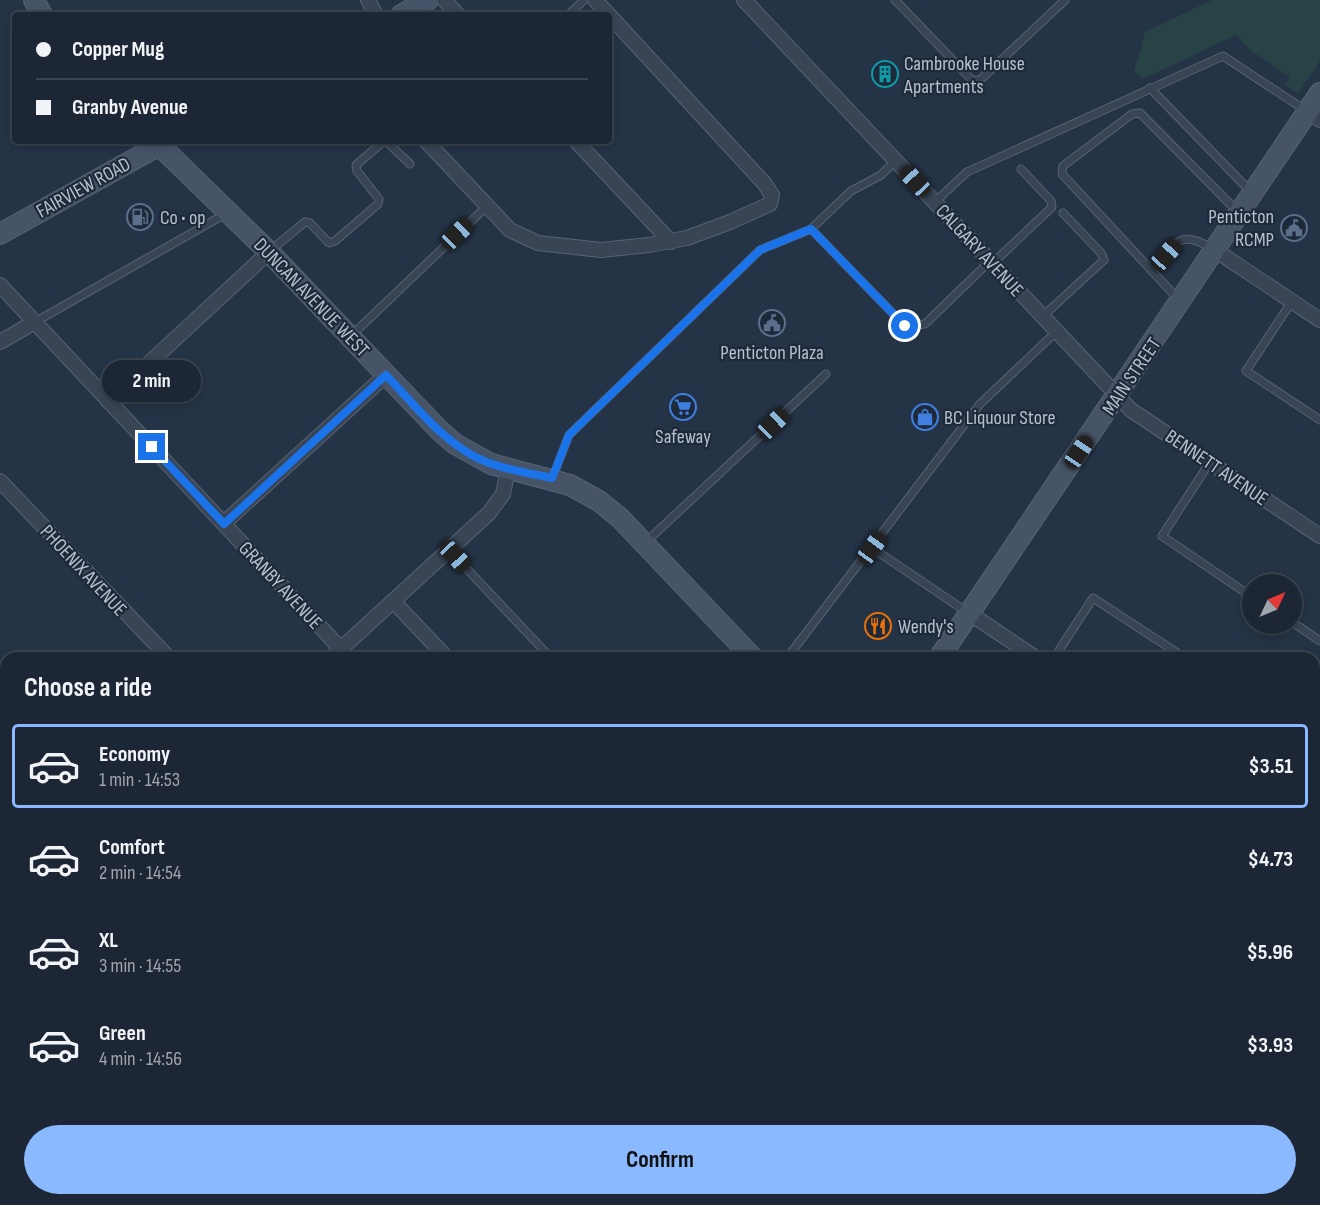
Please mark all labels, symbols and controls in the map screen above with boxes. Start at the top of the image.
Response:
text: Copper Mug [72,36,164,63]
place label: Cambrooke House Apartments [903,52,1025,99]
building icon: Cambrooke House Apartments [870,59,900,89]
text: Granby Avenue [72,94,188,121]
street label: FAIRVIEW ROAD [32,152,135,224]
car [896,162,934,200]
street label: CALGARY AVENUE [930,199,1028,302]
fuel station icon: Co • op [125,202,155,232]
place label: Penticton RCMP [1208,205,1274,252]
place label: Co • op [160,206,206,230]
public building icon: Penticton RCMP [1279,213,1309,243]
car [438,215,476,253]
street label: DUNCAN AVENUE WEST [248,233,374,362]
car [1147,236,1185,274]
public building icon: Penticton Plaza [757,308,787,338]
route start [891,312,918,339]
street label: MAIN STREET [1097,333,1166,420]
place label: Penticton Plaza [720,341,824,365]
callout: 2 min [102,360,201,402]
text: 2 min [132,369,171,393]
supermarket icon: Safeway [668,392,698,422]
shop icon: BC Liquour Store [910,402,940,432]
car [754,405,792,443]
place label: BC Liquour Store [944,406,1055,430]
place label: Safeway [655,425,711,449]
street label: BENNETT AVENUE [1160,425,1272,511]
car [1061,432,1097,472]
route end [138,433,165,460]
street label: PHOENIX AVENUE [35,520,132,621]
car [854,528,890,568]
street label: GRANBY AVENUE [233,537,327,635]
car [436,537,474,575]
north arrow [1242,574,1302,634]
map controls [1242,574,1302,634]
restaurant icon: Wendy's [863,611,893,641]
place label: Wendy's [898,615,954,639]
text: Choose a ride [24,672,152,704]
icon: car [27,739,81,793]
text: Economy [99,741,170,768]
text: $3.51 [1249,753,1293,780]
text: 1 min · 14:53 [99,768,180,792]
icon: car [27,832,81,886]
text: Comfort [99,834,165,861]
text: $4.73 [1248,846,1293,873]
text: 2 min · 14:54 [99,861,181,885]
icon: car [27,925,81,979]
text: XL [99,927,118,954]
text: $5.96 [1247,939,1293,966]
text: 3 min · 14:55 [99,954,181,978]
icon: car [27,1018,81,1072]
text: Green [99,1020,146,1047]
text: $3.93 [1247,1032,1293,1059]
text: 4 min · 14:56 [99,1047,182,1071]
button: Confirm [24,1125,1296,1194]

